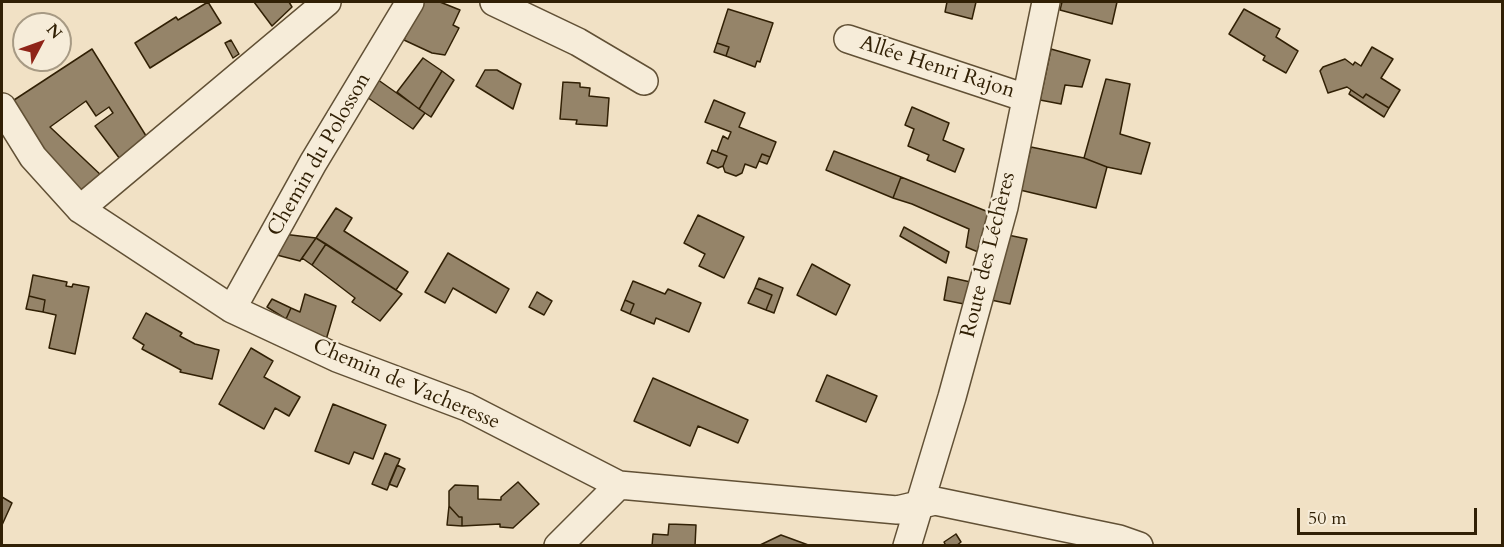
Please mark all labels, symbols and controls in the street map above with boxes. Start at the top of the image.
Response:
north arrow [12,12,72,72]
text: N [41,19,67,44]
street label: Allée Henri Rajon [856,31,1018,105]
street label: Chemin du Polosson [263,69,377,241]
street label: Route des Léchères [956,170,1022,340]
street label: Chemin de Vacheresse [309,334,503,436]
scale bar [1300,496,1480,534]
text: 50 m [1308,506,1347,531]

